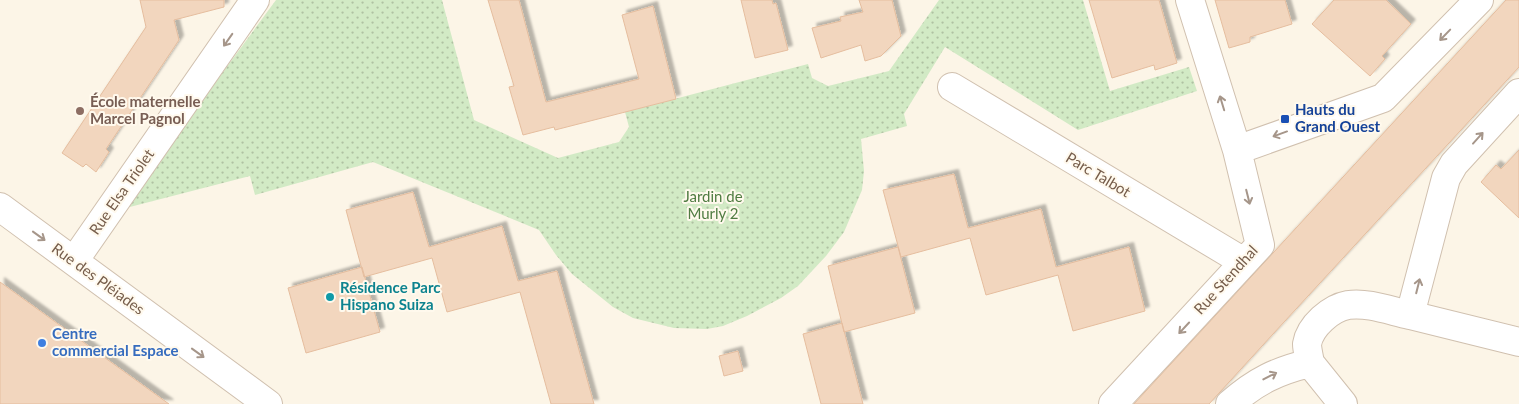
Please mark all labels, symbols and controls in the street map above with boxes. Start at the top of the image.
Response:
one-way arrow [1438,29,1451,41]
one-way arrow [223,33,233,47]
place label: École maternelle Marcel Pagnol [90,92,201,127]
one-way arrow [1217,96,1226,111]
place label: Hauts du Grand Ouest [1295,100,1381,135]
marker: École maternelle Marcel Pagnol [74,105,86,117]
marker: Hauts du Grand Ouest [1279,113,1291,125]
one-way arrow [1273,130,1288,139]
one-way arrow [1472,131,1483,144]
street label: Rue Elsa Triolet [85,145,158,238]
street label: Parc Talbot [1063,148,1135,201]
park label: Jardin de Murly 2 [683,187,743,222]
one-way arrow [1244,188,1253,204]
one-way arrow [32,231,46,241]
street label: Rue des Pléiades [49,239,148,318]
street label: Rue Stendhal [1190,241,1261,317]
place label: Résidence Parc Hispano Suiza [340,278,441,313]
one-way arrow [1414,278,1424,294]
marker: Résidence Parc Hispano Suiza [324,291,336,303]
one-way arrow [1178,321,1190,334]
place label: Centre commercial Espace [52,324,179,359]
marker: Centre commercial Espace [36,337,48,349]
one-way arrow [191,348,205,358]
one-way arrow [1262,371,1277,380]

